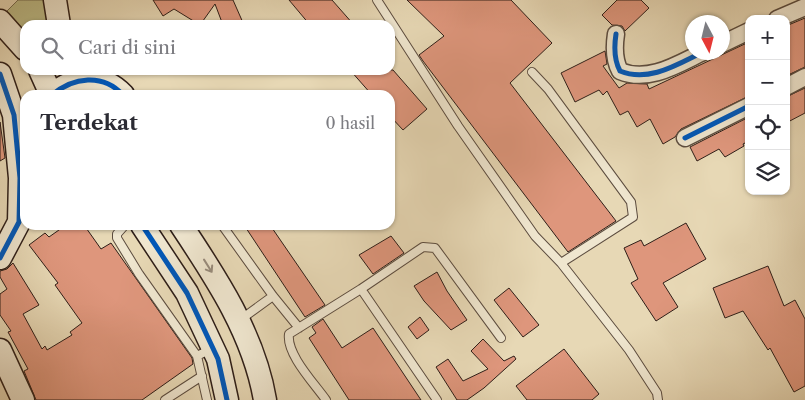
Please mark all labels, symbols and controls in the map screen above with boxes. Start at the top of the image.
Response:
north arrow [685,15,730,60]
map controls [745,15,790,195]
button: + [745,15,790,60]
search box [20,20,395,75]
icon: search [38,34,66,62]
text: Cari di sini [78,36,176,59]
button: − [745,60,790,105]
button: locate [745,105,790,150]
text: Terdekat [40,110,138,135]
text: 0 hasil [326,113,375,133]
button: layers [745,150,790,195]
one-way arrow [202,259,213,273]

